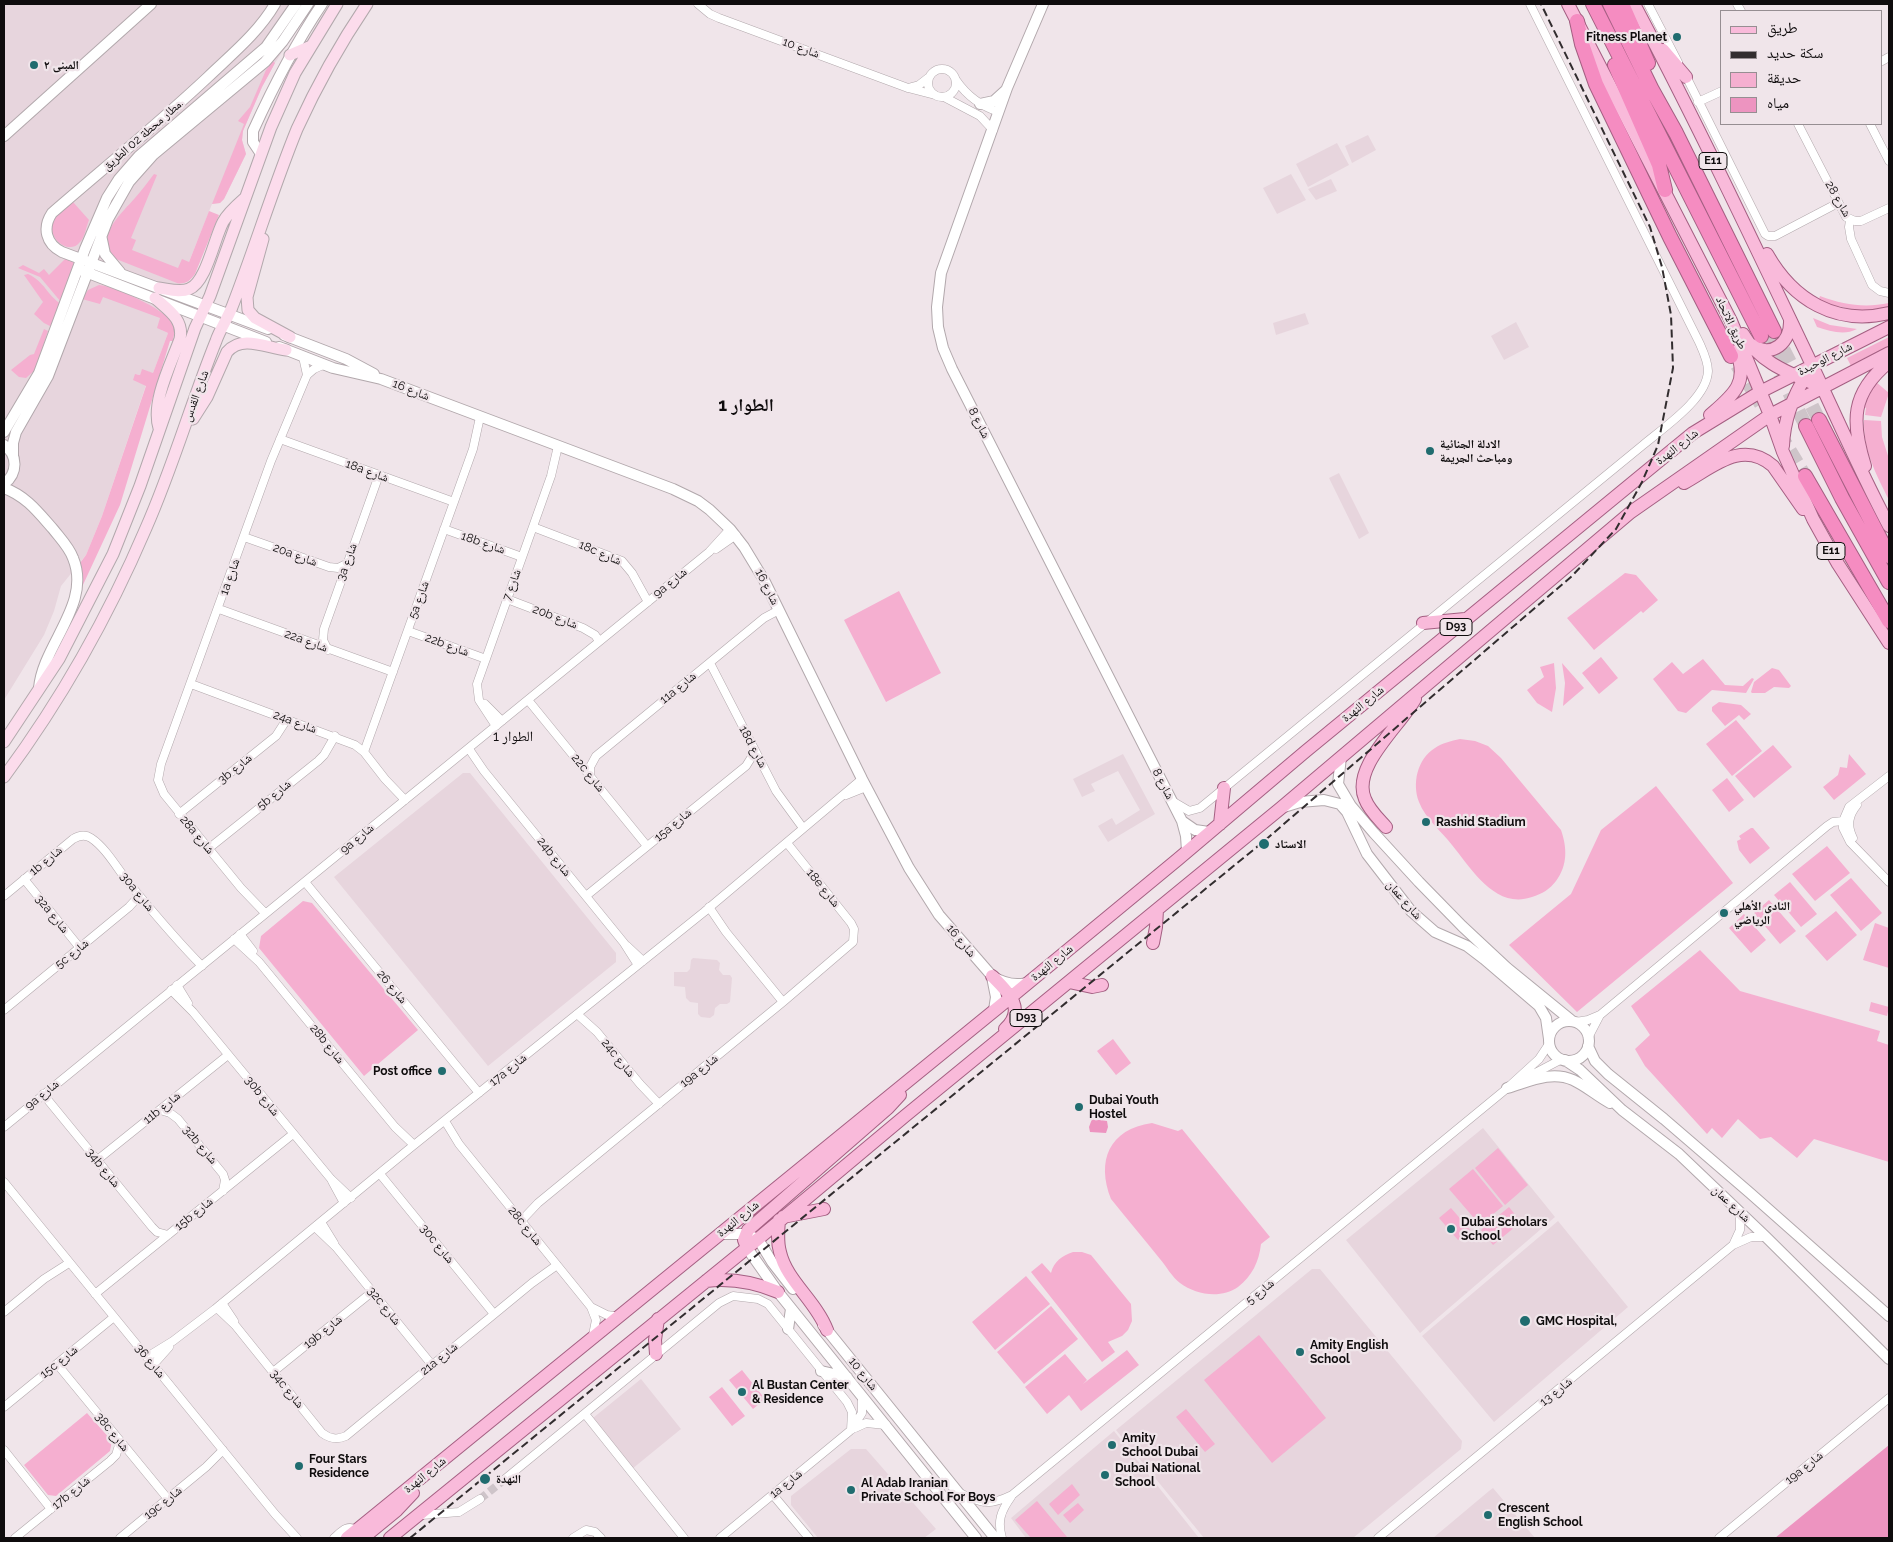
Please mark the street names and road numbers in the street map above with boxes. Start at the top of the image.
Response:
street label: شارع 10 [781,35,821,61]
street label: مطار محطة 02 الطريق. [100,96,186,174]
road number: E11 [1699,153,1727,170]
street label: شارع 28 [1822,178,1854,220]
street label: طريق الاتحاد [1712,294,1750,352]
street label: شارع الوحيدة [1795,339,1855,379]
street label: شارع القدس [180,368,212,424]
street label: شارع 16 [391,376,431,404]
street label: شارع 8 [965,405,993,441]
street label: شارع النهدة [1653,426,1701,468]
street label: 18a شارع [344,457,390,485]
street label: 18b شارع [459,529,507,557]
street label: 18c شارع [577,538,623,568]
street label: 20a شارع [271,540,319,570]
street label: 3a شارع [334,541,360,583]
road number: E11 [1817,542,1845,560]
street label: 1a شارع [217,557,243,597]
street label: 9a شارع [650,565,690,601]
street label: شارع 7 [500,567,524,603]
street label: شارع 16 [752,567,782,607]
street label: 5a شارع [406,579,432,621]
street label: 20b شارع [531,602,579,632]
road number: D93 [1440,618,1472,636]
street label: 22a شارع [282,627,330,655]
street label: 22b شارع [423,630,471,660]
street label: 11a شارع [657,669,699,707]
street label: شارع النهدة [1339,683,1387,725]
street label: 24a شارع [271,708,319,736]
street label: 18d شارع [736,723,770,771]
street label: 3b شارع [215,751,255,787]
street label: 22c شارع [568,751,608,795]
street label: شارع 8 [1149,766,1177,802]
street label: 5b شارع [254,777,294,813]
street label: 15a شارع [651,805,695,845]
street label: 28a شارع [177,813,217,857]
street label: 9a شارع [337,821,377,857]
street label: 24b شارع [534,835,574,879]
street label: 1b شارع [27,843,65,879]
street label: 18e شارع [803,866,843,910]
street label: 30a شارع [117,870,157,914]
street label: شارع عمان [1383,878,1425,922]
street label: 32a شارع [32,892,72,936]
street label: شارع 16 [943,922,979,960]
street label: 5c شارع [52,936,92,972]
street label: شارع النهدة [1028,942,1076,984]
street label: شارع 26 [374,967,410,1007]
road number: D93 [1010,1010,1042,1026]
street label: 28b شارع [307,1021,347,1067]
street label: 24c شارع [598,1036,638,1080]
street label: 17a شارع [486,1051,530,1089]
street label: 19a شارع [677,1051,721,1091]
street label: 30b شارع [242,1073,282,1119]
street label: 9a شارع [22,1077,62,1113]
street label: 11b شارع [141,1089,183,1127]
street label: 32b شارع [180,1123,220,1167]
street label: 34b شارع [83,1146,123,1190]
street label: شارع عمان [1709,1183,1753,1225]
street label: 15b شارع [172,1194,216,1234]
street label: شارع النهدة [714,1198,762,1240]
street label: 28c شارع [505,1204,545,1248]
street label: 30c شارع [417,1222,457,1266]
street label: شارع 5 [1243,1276,1277,1308]
street label: 32c شارع [364,1284,404,1328]
street label: 19b شارع [301,1312,345,1352]
street label: 21a شارع [417,1340,461,1378]
street label: شارع 36 [132,1341,168,1381]
street label: 15c شارع [37,1343,81,1381]
street label: شارع 10 [845,1355,881,1393]
street label: 34c شارع [267,1367,307,1411]
street label: شارع 13 [1537,1375,1575,1409]
street label: 38c شارع [92,1410,132,1454]
street label: 19a شارع [1782,1448,1826,1488]
street label: شارع النهدة [401,1454,449,1496]
street label: 1a شارع [767,1467,805,1501]
street label: 17b شارع [49,1473,93,1513]
street label: 19c شارع [141,1483,185,1523]

